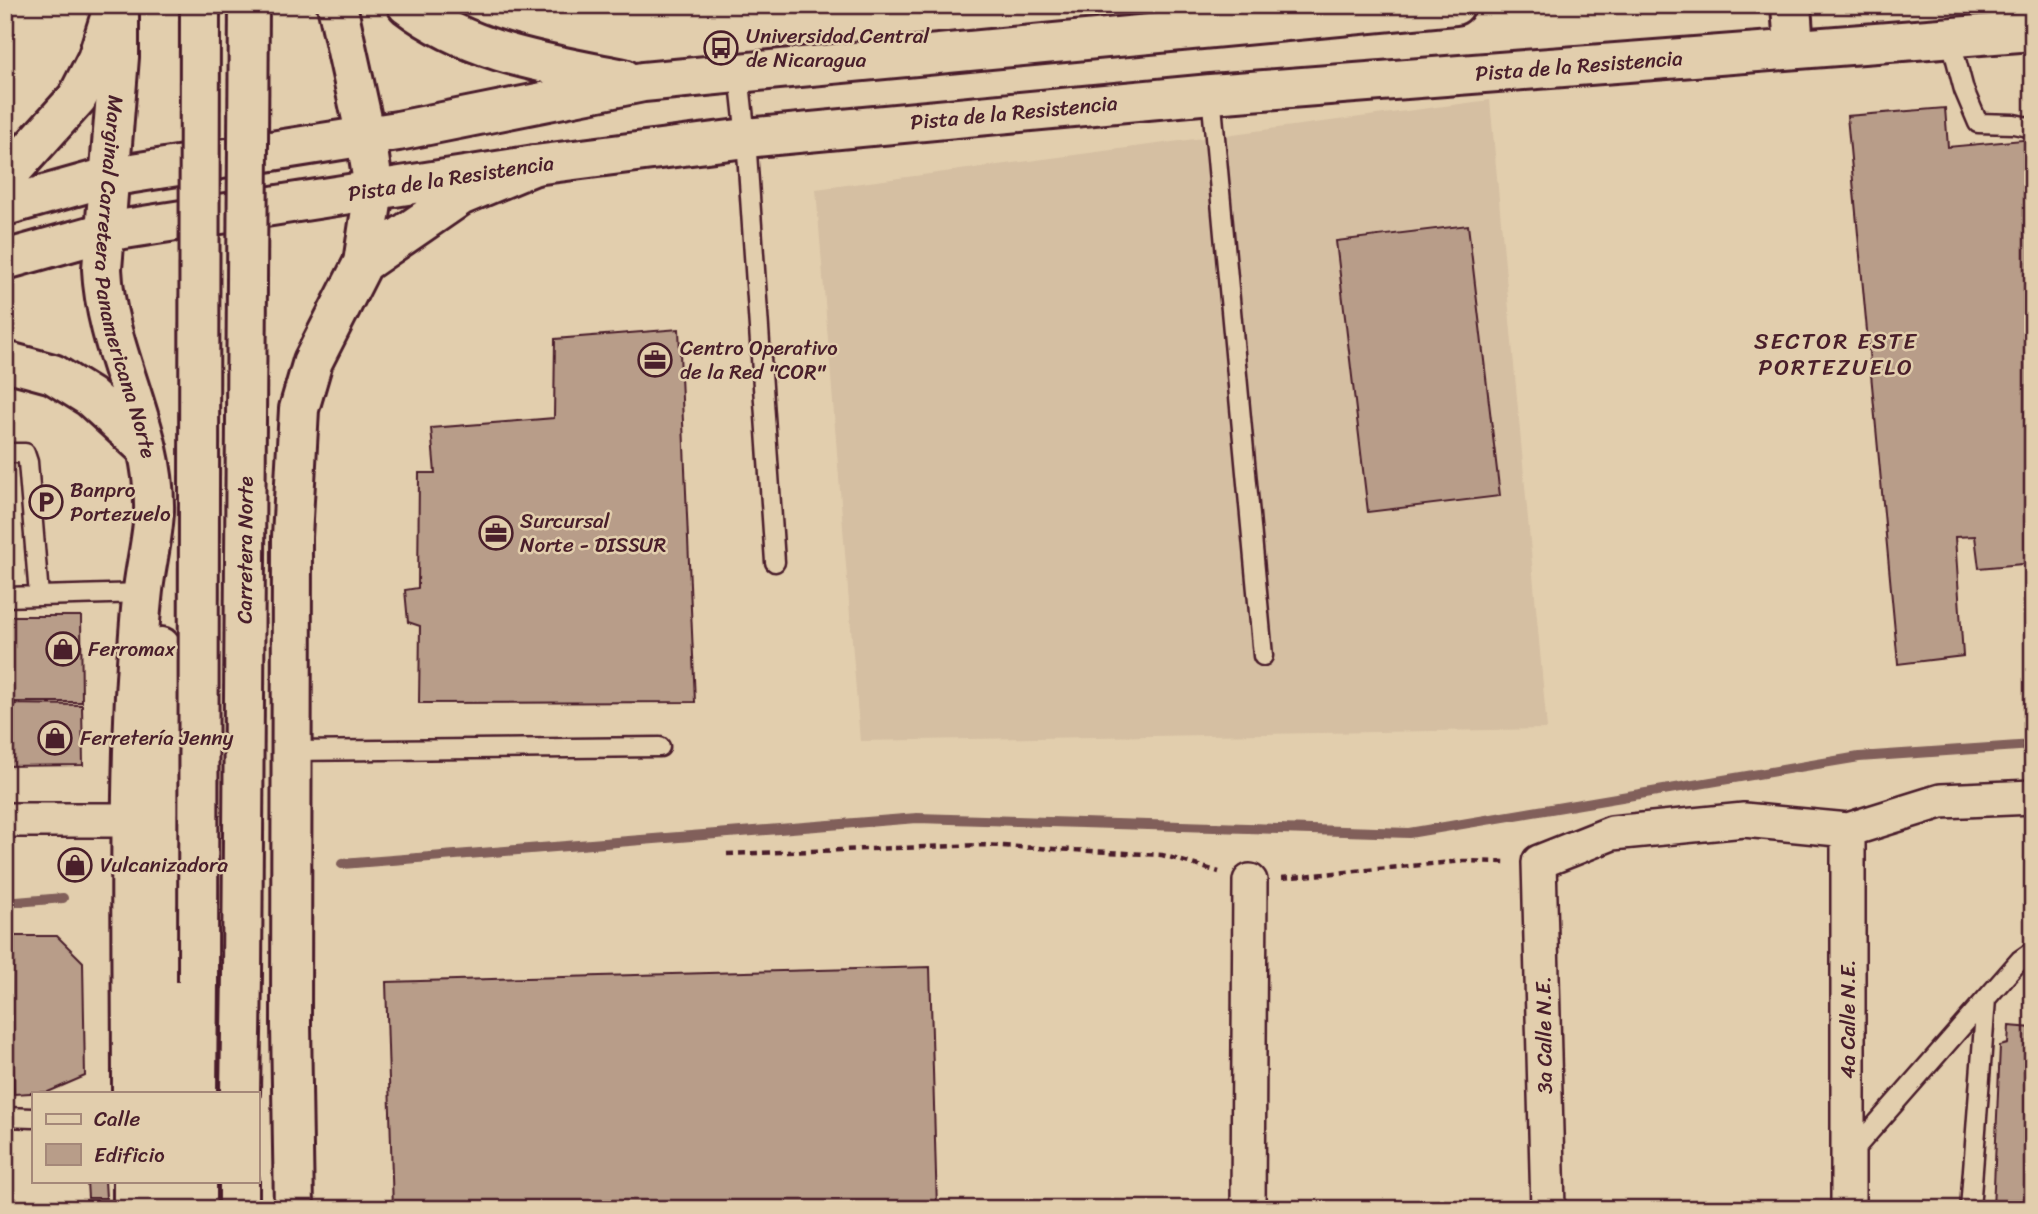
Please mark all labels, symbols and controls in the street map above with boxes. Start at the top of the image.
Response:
place label: Universidad Central de Nicaragua [746,17,930,79]
bus stop icon: Universidad Central de Nicaragua [702,29,740,67]
street label: Pista de la Resistencia [1474,39,1684,93]
street label: Pista de la Resistencia [909,84,1120,141]
street label: Marginal Carretera Panamericana Norte [83,94,168,462]
street label: Pista de la Resistencia [345,144,556,213]
district label: SECTOR ESTE PORTEZUELO [1754,321,1918,388]
place label: Centro Operativo de la Red "COR" [680,329,838,391]
office icon: Centro Operativo de la Red "COR" [636,341,674,379]
place label: Banpro Portezuelo [70,471,171,533]
street label: Carretera Norte [226,476,265,624]
parking icon: Banpro Portezuelo [27,483,65,521]
place label: Surcursal Norte - DISSUR [520,502,666,564]
office icon: Surcursal Norte - DISSUR [477,514,515,552]
shop icon: Ferromax [44,630,82,668]
place label: Ferromax [88,630,176,668]
shop icon: Ferretería Jenny [36,719,74,757]
place label: Ferretería Jenny [80,719,234,757]
shop icon: Vulcanizadora [56,846,94,884]
place label: Vulcanizadora [100,846,229,884]
street label: 4a Calle N.E. [1829,959,1867,1079]
street label: 3a Calle N.E. [1524,976,1564,1094]
legend [32,1092,259,1182]
text: Calle [94,1100,141,1138]
text: Edificio [94,1136,165,1174]

